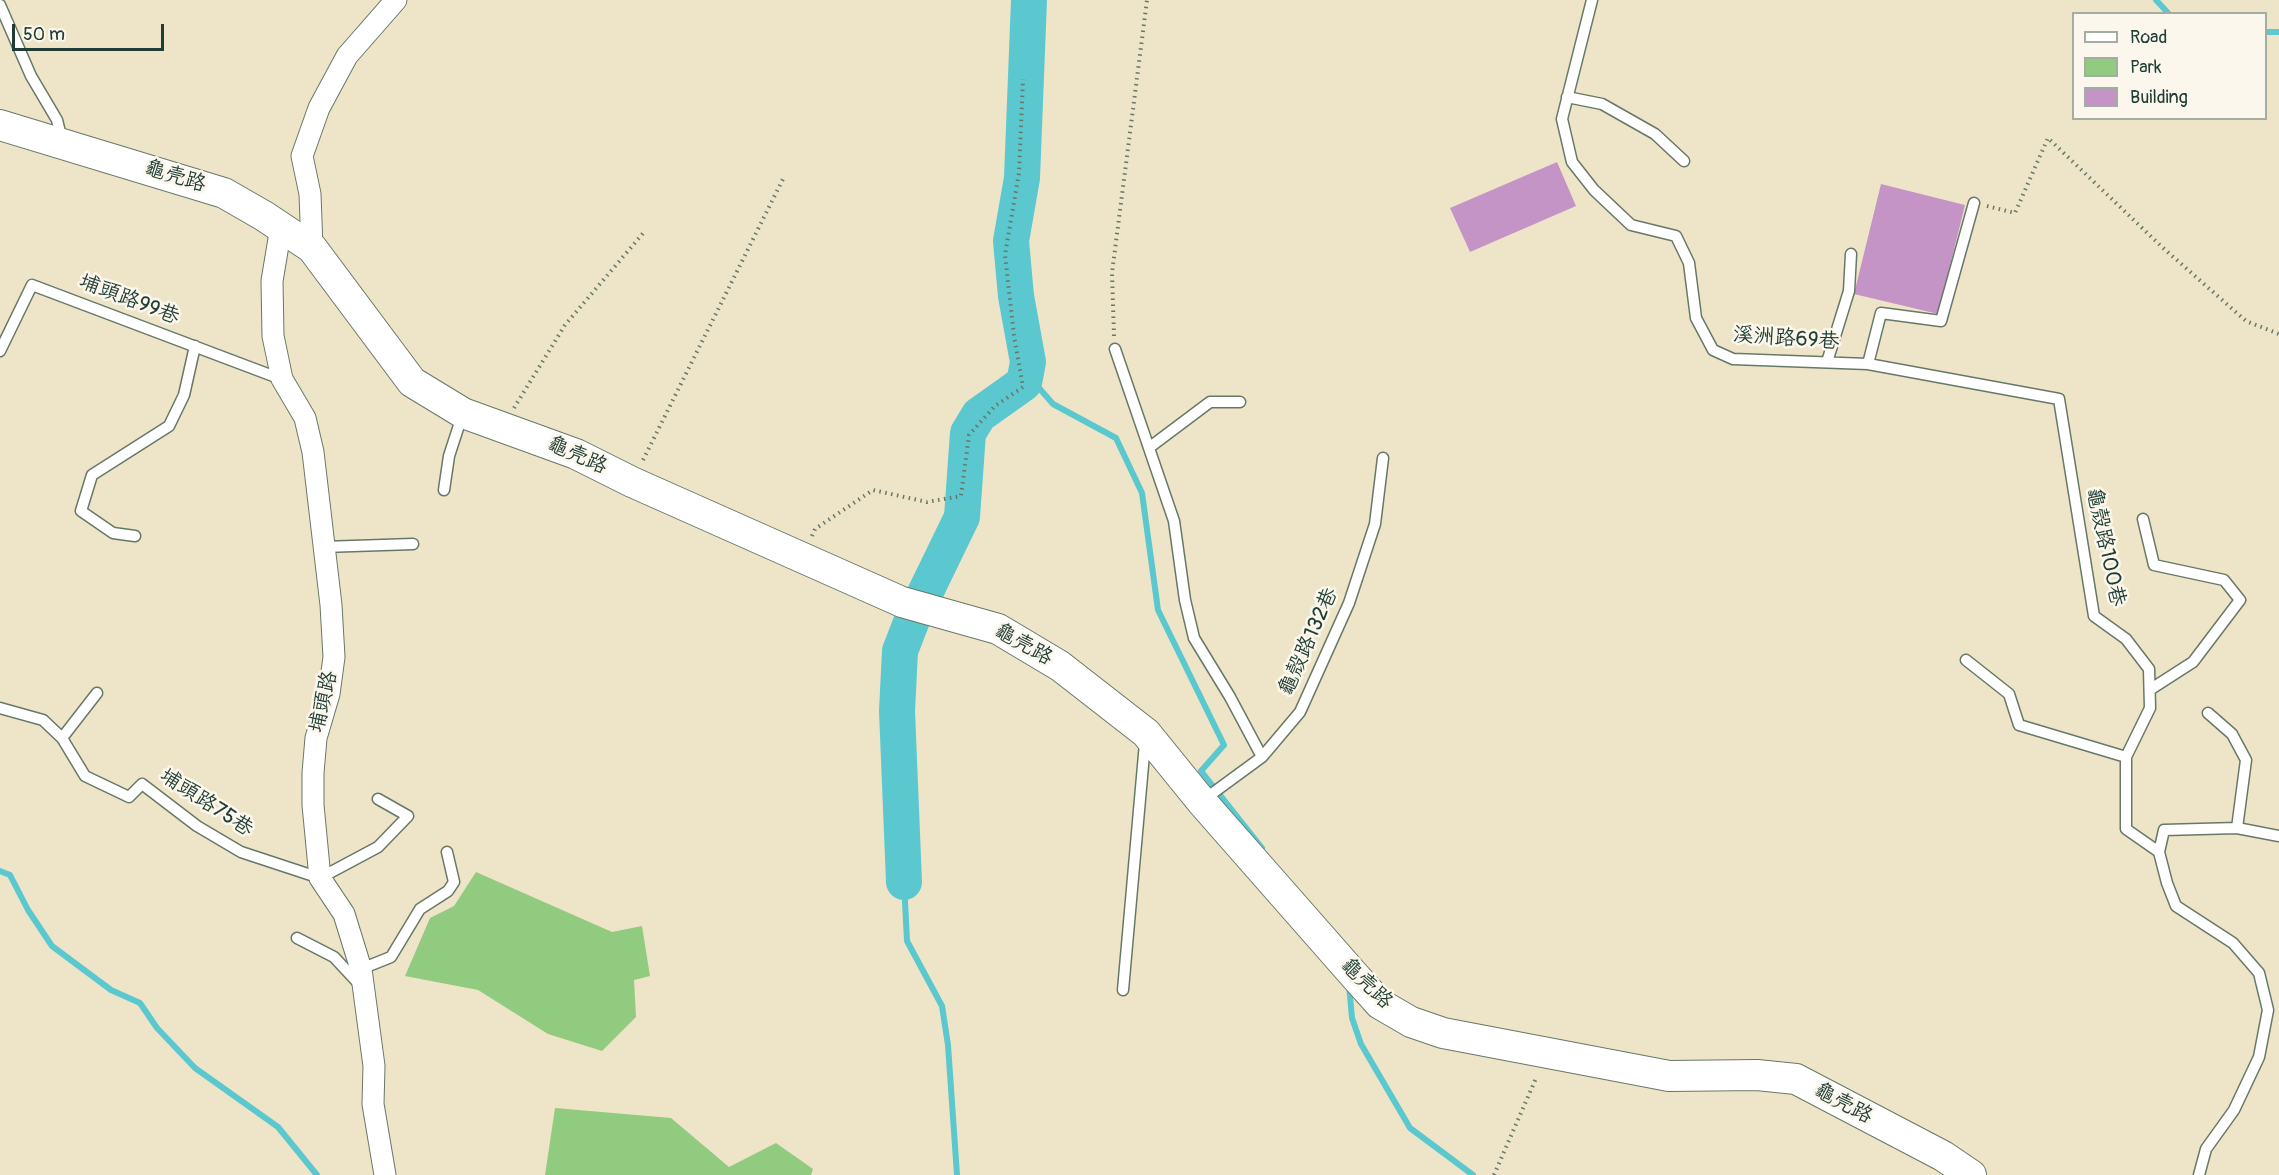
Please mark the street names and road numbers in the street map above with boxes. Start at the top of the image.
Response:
street label: 龜壳路 [141,156,209,198]
street label: 埔頭路99巷 [75,269,183,331]
street label: 溪洲路69巷 [1732,323,1840,355]
street label: 龜壳路 [543,432,611,480]
street label: 龜殼路100巷 [2080,485,2130,609]
street label: 龜殼路132巷 [1274,584,1344,700]
street label: 龜壳路 [989,619,1057,671]
street label: 埔頭路 [305,668,343,736]
street label: 埔頭路75巷 [154,763,258,843]
street label: 龜壳路 [1335,953,1397,1015]
street label: 龜壳路 [1809,1078,1877,1130]

